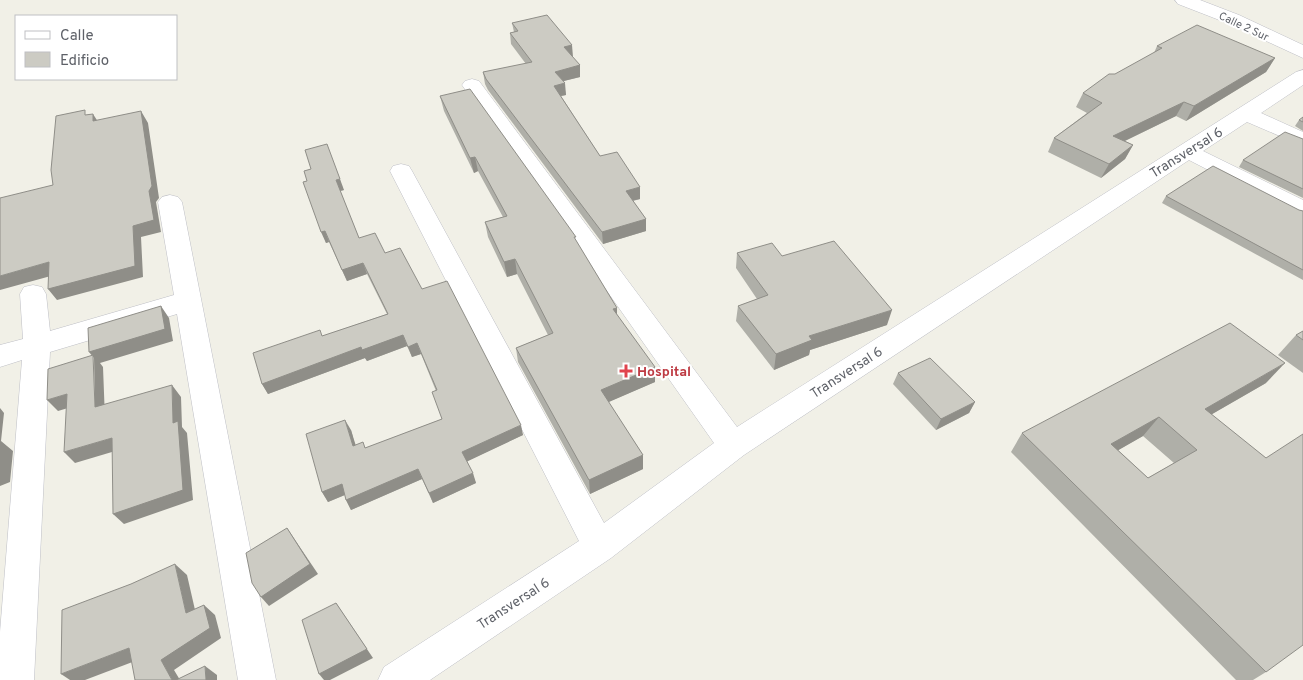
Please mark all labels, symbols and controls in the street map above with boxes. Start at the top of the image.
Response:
street label: Calle 2 Sur [1216,9,1271,45]
legend [15,15,178,80]
text: Calle [60,27,94,46]
text: Edificio [60,52,109,71]
street label: Transversal 6 [1147,124,1227,182]
street label: Transversal 6 [807,344,886,403]
marker: Hospital [619,364,633,378]
place label: Hospital [637,364,691,381]
street label: Transversal 6 [474,575,553,634]

